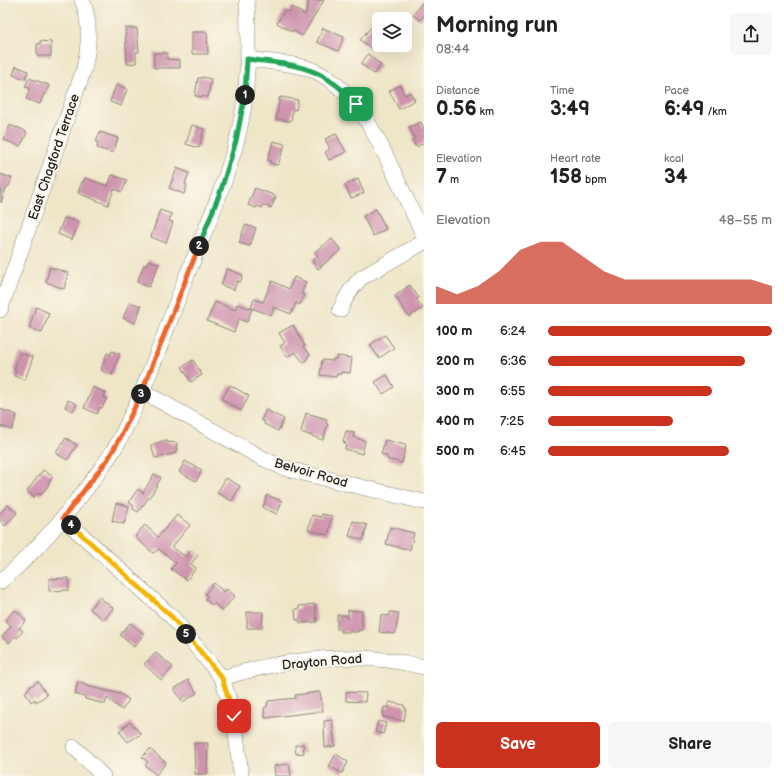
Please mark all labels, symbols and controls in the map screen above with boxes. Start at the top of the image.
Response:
map controls [372,12,412,52]
button: layers [372,12,412,52]
text: Morning run [436,12,558,39]
button: share [730,13,772,55]
text: 08:44 [436,41,470,57]
text: Distance [436,84,480,97]
text: Time [550,84,574,97]
text: Pace [664,84,689,97]
pin: 1 [235,85,255,105]
pin [339,87,373,121]
text: 1 [243,88,247,101]
street label: East Chagford Terrace [25,92,83,222]
icon: arrive [345,93,367,115]
text: 0.56 [436,97,477,121]
text: 3:49 [550,97,590,121]
text: 6:49 [664,97,704,121]
text: km [477,105,494,118]
text: /km [704,105,727,118]
text: Elevation [436,152,482,165]
text: Heart rate [550,152,601,165]
text: kcal [664,152,684,165]
text: 7 [436,165,447,189]
text: 158 [550,165,582,189]
text: 34 [664,165,687,189]
text: m [447,173,459,186]
text: bpm [582,173,607,186]
text: Elevation [436,212,490,228]
text: 48–55 m [719,212,772,228]
pin: 2 [189,236,209,256]
text: 2 [196,239,202,252]
text: 100 m [436,323,472,339]
text: 6:24 [500,323,526,339]
text: 200 m [436,353,474,369]
text: 6:36 [500,353,527,369]
text: 300 m [436,383,474,399]
text: 6:55 [500,383,525,399]
pin: 3 [131,384,151,404]
text: 3 [138,387,144,400]
text: 400 m [436,413,474,429]
text: 7:25 [500,413,524,429]
text: 500 m [436,443,474,459]
text: 6:45 [500,443,526,459]
street label: Belvoir Road [272,455,350,491]
pin: 4 [61,515,81,535]
text: 4 [68,518,74,531]
pin: 5 [176,624,196,644]
text: 5 [183,627,189,640]
street label: Drayton Road [281,651,363,673]
pin [217,699,251,733]
icon: check [223,705,245,727]
button: Save [436,722,600,768]
button: Share [608,722,772,768]

